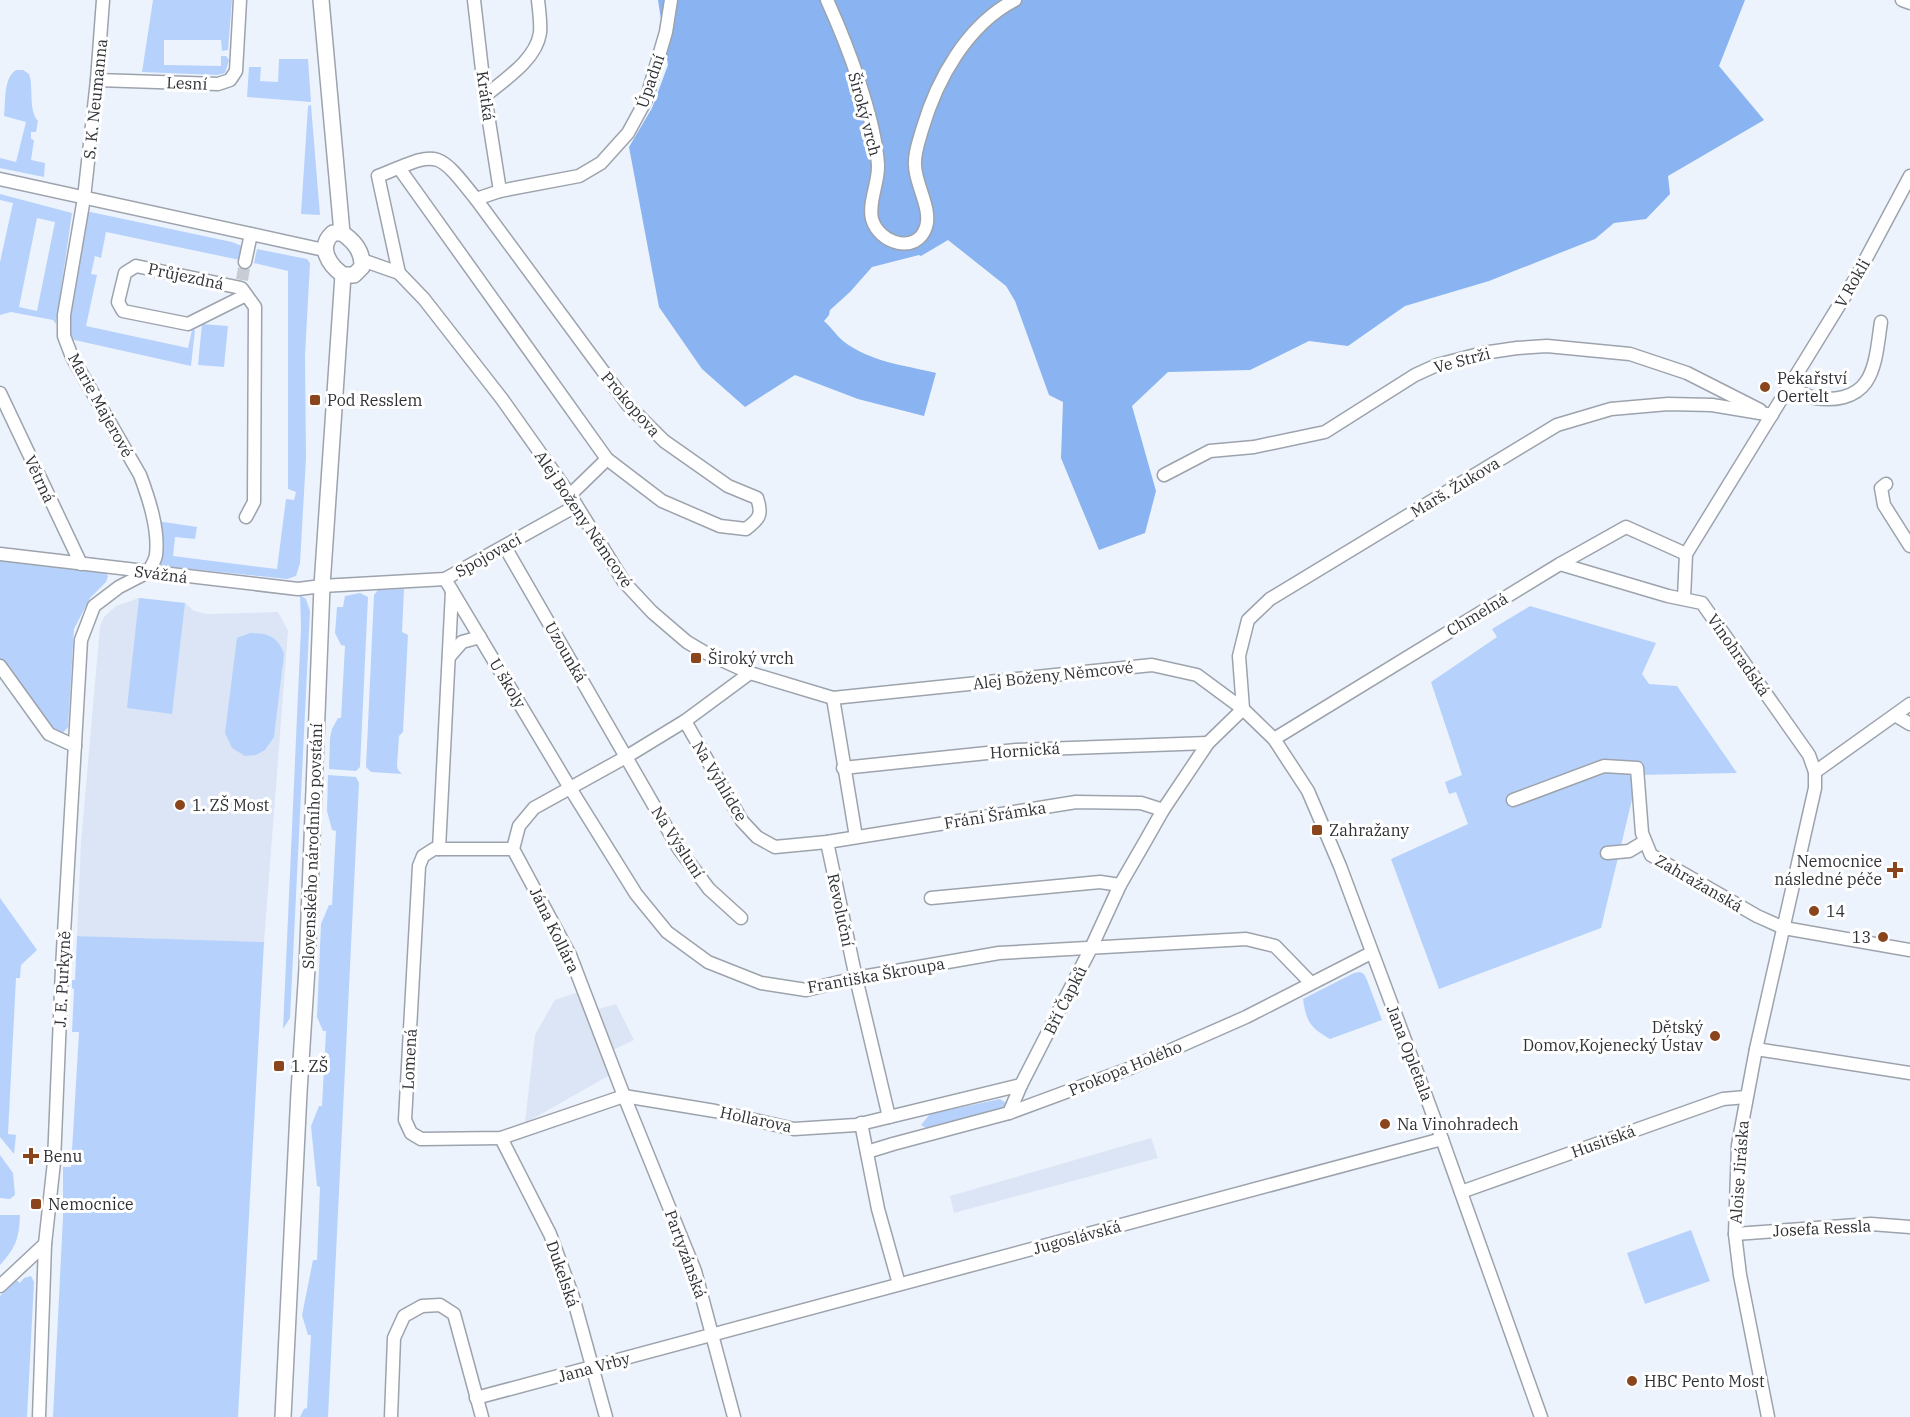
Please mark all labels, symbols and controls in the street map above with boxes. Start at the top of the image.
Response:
street label: S. K. Neumanna [79,37,111,160]
street label: Úpadní [631,51,668,110]
street label: Krátká [473,70,499,123]
street label: Široký vrch [844,70,887,158]
street label: Lesní [166,72,208,94]
street label: V Rokli [1830,255,1874,311]
street label: Průjezdná [146,258,226,294]
street label: Ve Strži [1432,343,1492,377]
street label: Marie Majerové [64,349,138,461]
street label: Prokopova [597,367,665,441]
place label: Pekařství Oertelt [1777,368,1847,406]
marker: Pekařství Oertelt [1758,380,1772,394]
place label: Pod Resslem [327,390,423,410]
marker: Pod Resslem [308,393,322,407]
street label: Alej Boženy Němcové [531,447,637,591]
street label: Větrná [20,452,60,506]
street label: Marš. Žukova [1407,452,1503,521]
street label: Spojovací [451,529,525,581]
street label: Svážná [133,561,189,587]
street label: Chmelná [1443,588,1511,640]
street label: Vinohradská [1703,610,1775,700]
street label: Uzounká [541,618,591,686]
place label: Široký vrch [708,647,794,668]
marker: Široký vrch [689,651,703,665]
street label: U školy [485,654,531,712]
street label: Alej Boženy Němcové [972,657,1134,693]
street label: Slovenského národního povstání [298,723,326,969]
street label: Na Vyhlídce [688,737,752,825]
street label: Hornická [989,738,1061,762]
place label: 1. ZŠ Most [192,794,270,815]
street label: Fráni Šrámka [942,796,1048,833]
marker: 1. ZŠ Most [173,798,187,812]
street label: Na Výsluní [647,802,709,882]
place label: Zahražany [1329,820,1410,840]
marker: Zahražany [1310,823,1324,837]
street label: Zahražanská [1652,850,1747,916]
place label: Nemocnice následné péče [1774,851,1882,889]
marker: Nemocnice následné péče [1886,861,1904,879]
street label: Revoluční [823,871,859,949]
street label: Jána Kollára [526,884,584,976]
place label: 14 [1826,901,1845,921]
marker: 14 [1807,904,1821,918]
place label: 13 [1852,927,1871,947]
street label: J. E. Purkyně [49,930,75,1028]
marker: 13 [1876,930,1890,944]
street label: Františka Škroupa [805,952,947,997]
street label: Bří Čapků [1038,962,1091,1038]
street label: Jana Opletala [1383,1002,1438,1104]
place label: Dětský Domov,Kojenecký Ústav [1523,1017,1703,1055]
street label: Lomená [397,1028,421,1090]
marker: Dětský Domov,Kojenecký Ústav [1708,1029,1722,1043]
street label: Prokopa Holého [1065,1036,1185,1100]
place label: 1. ZŠ [291,1055,328,1076]
marker: 1. ZŠ [272,1059,286,1073]
street label: Hollarova [718,1102,794,1136]
place label: Na Vinohradech [1397,1114,1519,1134]
marker: Na Vinohradech [1378,1117,1392,1131]
street label: Aloise Jiráska [1725,1119,1753,1224]
street label: Husitská [1568,1120,1638,1162]
place label: Benu [43,1146,83,1166]
marker: Benu [24,1149,38,1163]
place label: Nemocnice [48,1194,134,1214]
marker: Nemocnice [29,1197,43,1211]
street label: Partyzánská [661,1207,711,1301]
street label: Josefa Ressla [1772,1215,1872,1241]
street label: Jugoslávská [1031,1216,1123,1258]
street label: Dukelská [542,1238,584,1310]
street label: Jana Vrby [556,1348,633,1386]
place label: HBC Pento Most [1644,1371,1765,1391]
marker: HBC Pento Most [1625,1374,1639,1388]

